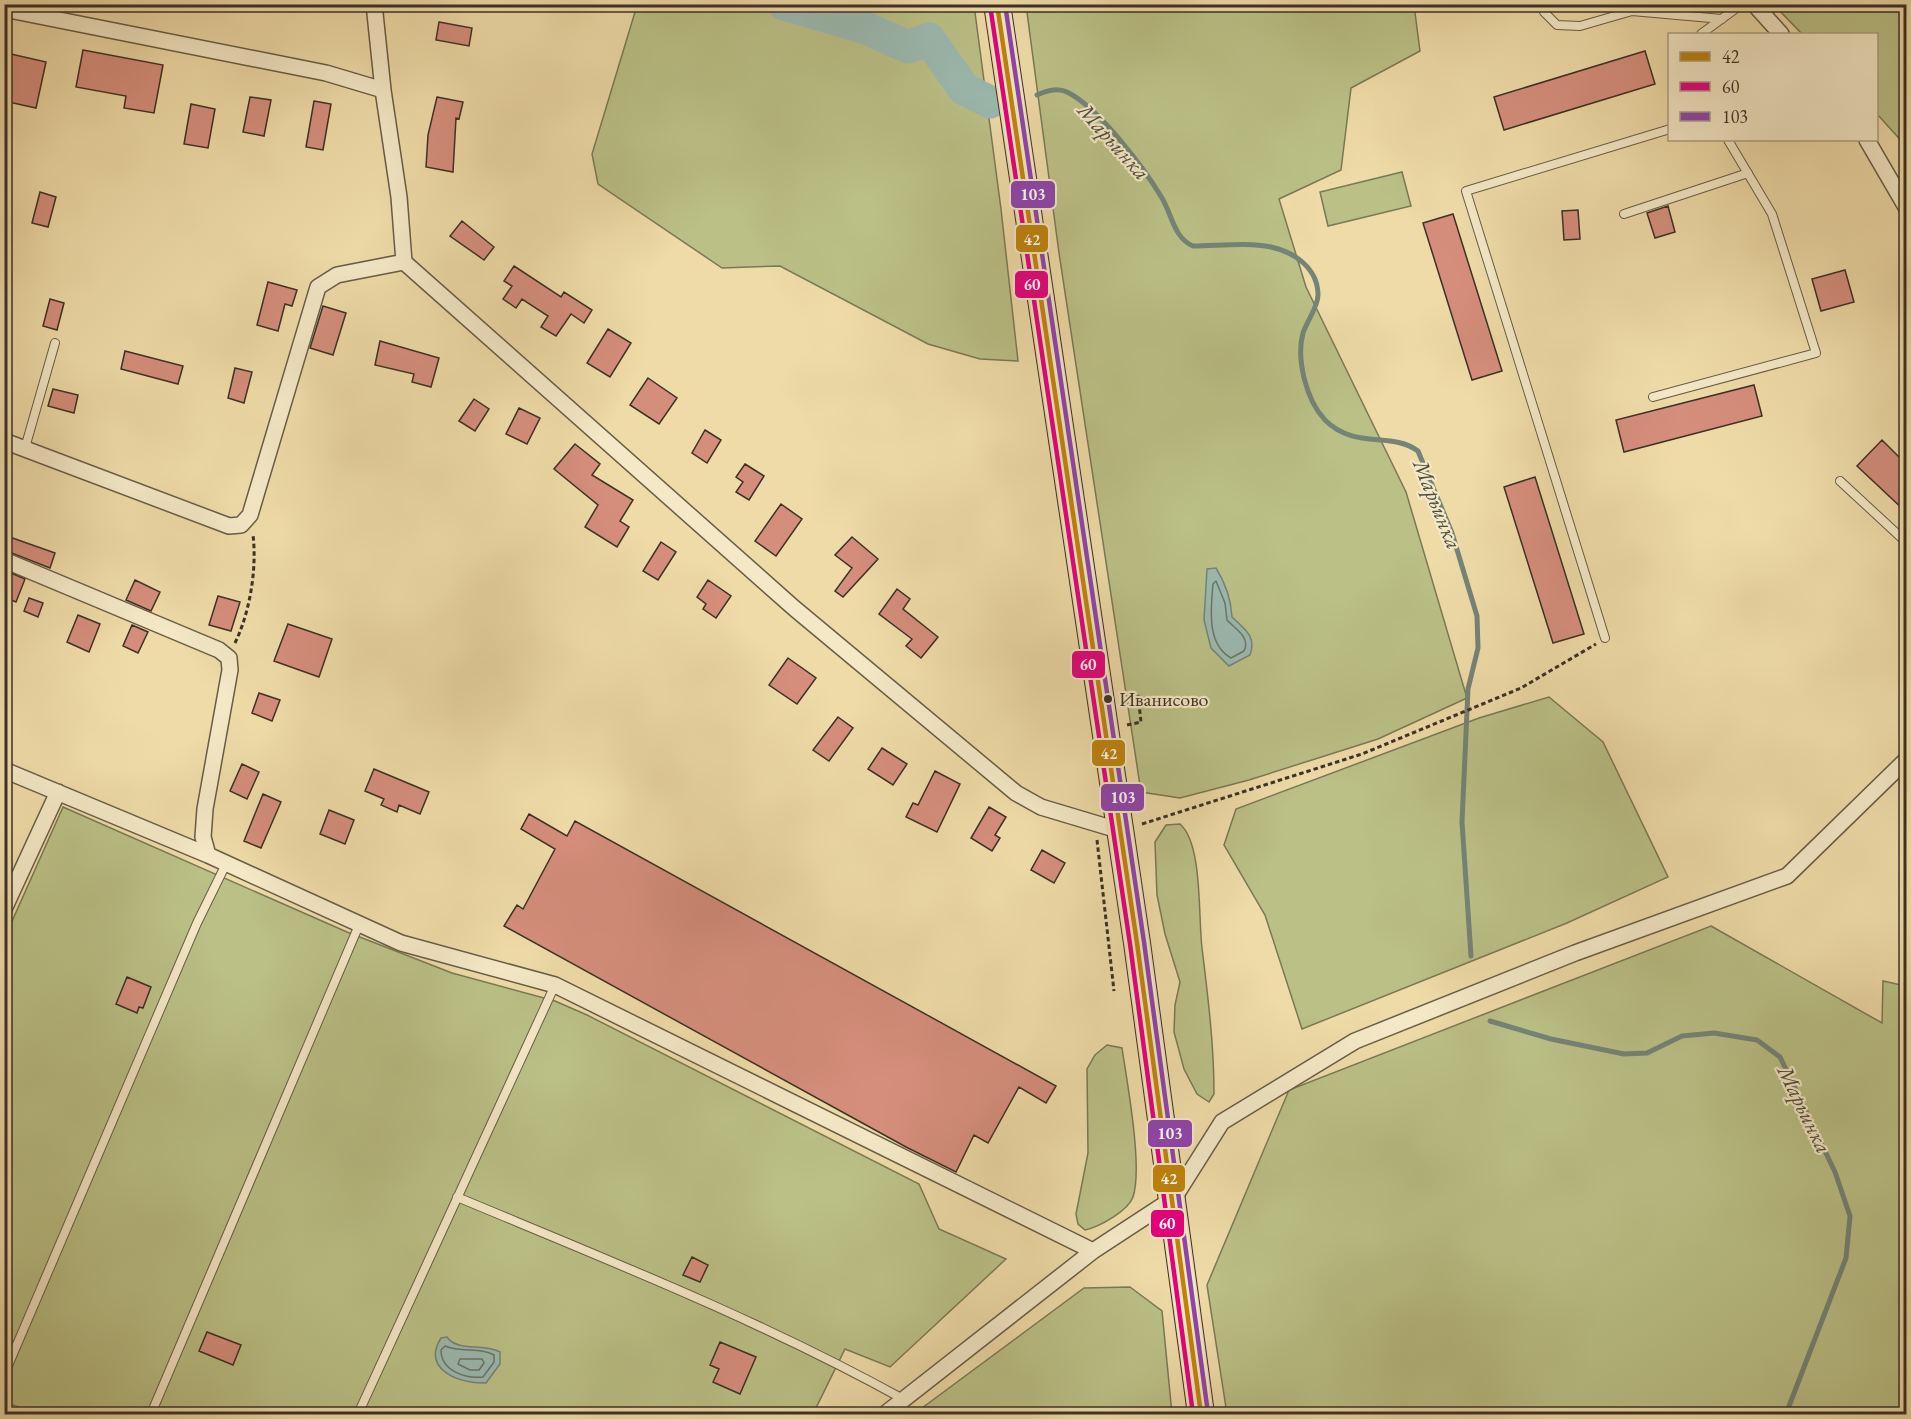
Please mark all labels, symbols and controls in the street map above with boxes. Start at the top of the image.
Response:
legend [1668,33,1878,141]
text: 42 [1722,45,1740,68]
text: 60 [1722,75,1740,98]
water label: Марьинка [1070,95,1156,186]
text: 103 [1722,105,1748,128]
line badge: 103 [1010,180,1056,209]
text: 103 [1020,184,1046,205]
line badge: 42 [1015,224,1049,253]
text: 42 [1024,229,1041,250]
line badge: 60 [1014,270,1049,299]
text: 60 [1024,274,1041,295]
water label: Марьинка [1406,453,1469,553]
line badge: 60 [1071,650,1106,679]
text: 60 [1080,654,1097,675]
place label: Иванисово [1119,686,1209,712]
marker: Иванисово [1102,693,1114,705]
line badge: 42 [1091,739,1126,767]
text: 42 [1101,743,1118,764]
line badge: 103 [1100,783,1145,812]
text: 103 [1110,787,1136,808]
water label: Марьинка [1770,1059,1838,1158]
line badge: 103 [1147,1119,1193,1148]
text: 103 [1157,1123,1183,1144]
line badge: 42 [1152,1164,1186,1193]
text: 42 [1161,1168,1178,1189]
line badge: 60 [1150,1209,1185,1238]
text: 60 [1159,1213,1176,1234]

